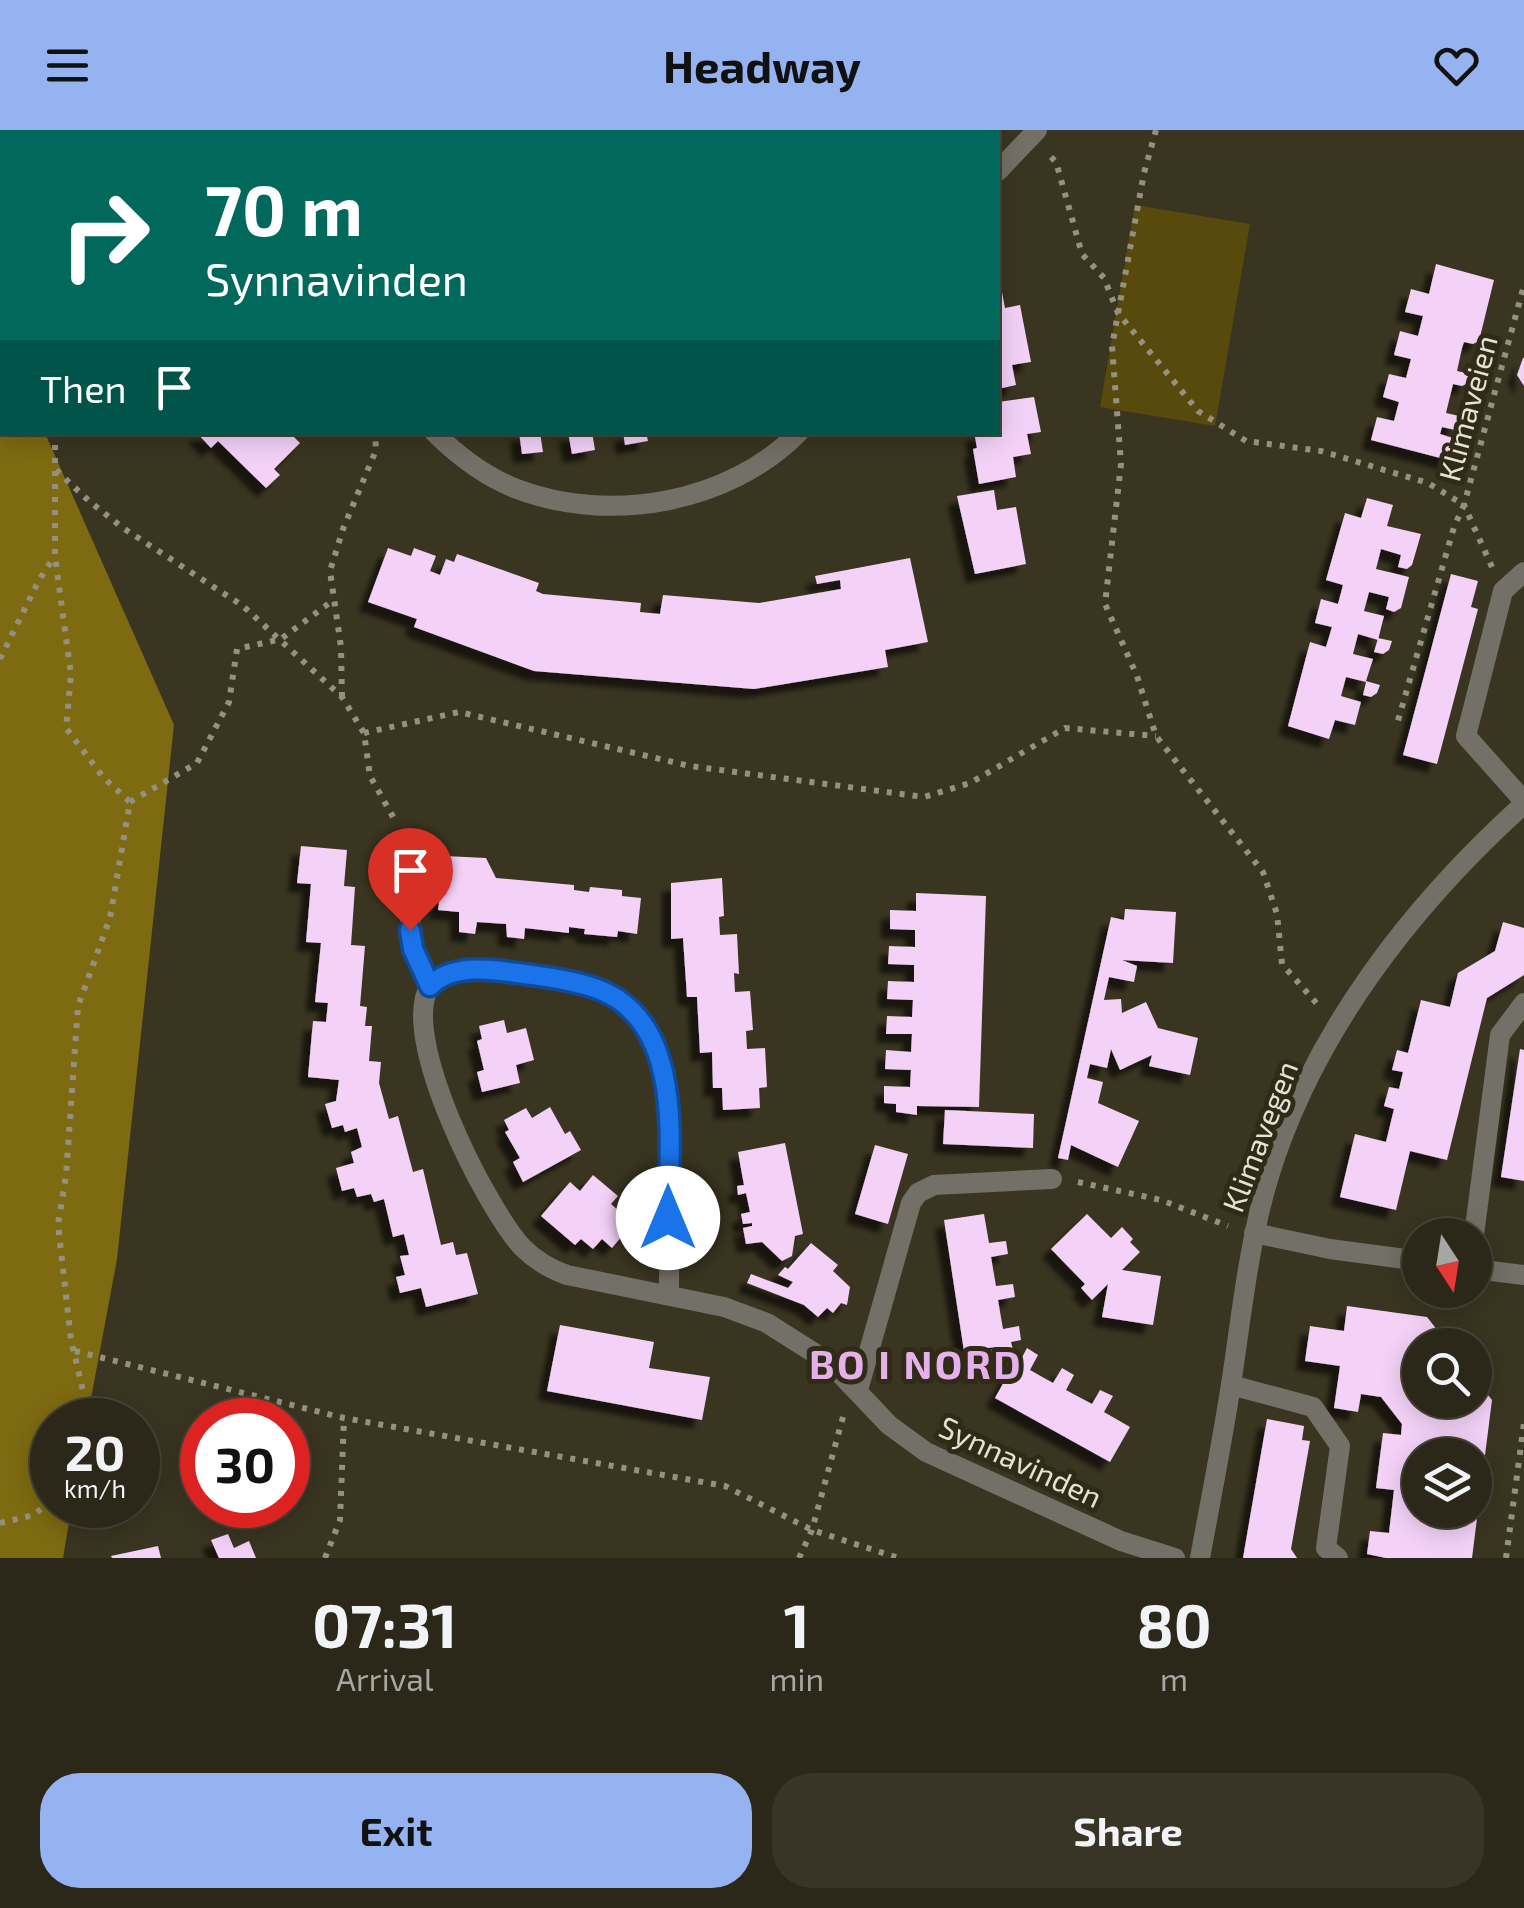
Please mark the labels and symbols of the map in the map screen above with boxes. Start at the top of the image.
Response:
street label: Klimaveien [1430,331,1504,485]
pin [368,828,453,931]
street label: Klimavegen [1214,1055,1304,1217]
position arrow [616,1166,720,1270]
north arrow [1402,1218,1492,1308]
district label: BO I NORD [809,1339,1023,1387]
speed limit sign: 30 [180,1398,310,1528]
street label: Synnavinden [934,1408,1108,1514]

